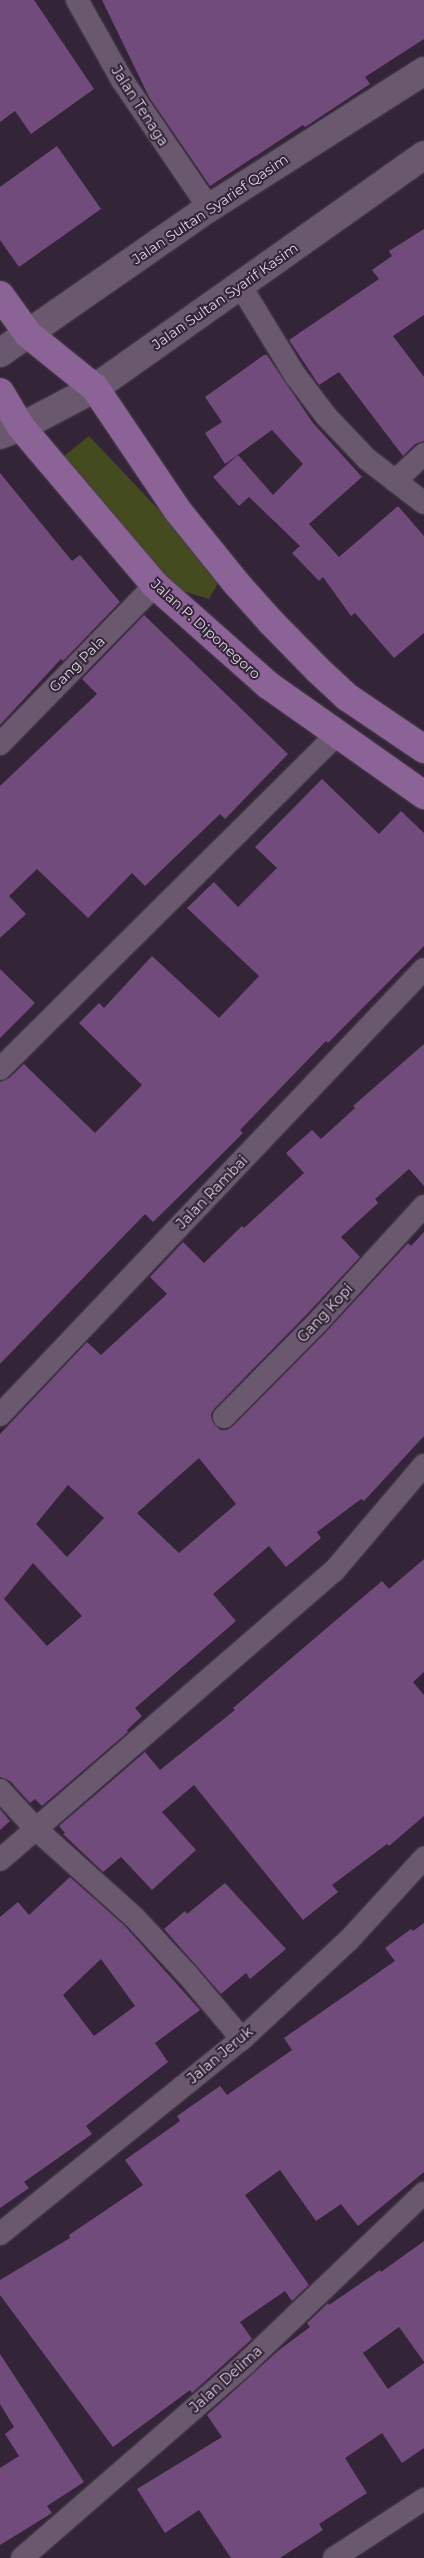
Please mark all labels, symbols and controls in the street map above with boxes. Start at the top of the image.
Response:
street label: Jalan Tenaga [108,63,172,149]
street label: Jalan Sultan Syarief Qasim [129,150,291,268]
street label: Jalan Sultan Syarif Kasim [149,239,301,353]
street label: Jalan P. Diponegoro [148,576,264,682]
street label: Gang Pala [46,633,108,695]
street label: Jalan Rambai [173,1152,251,1232]
street label: Gang Kopi [294,1280,356,1346]
street label: Jalan Jeruk [184,2023,256,2087]
street label: Jalan Delima [187,2342,265,2416]

